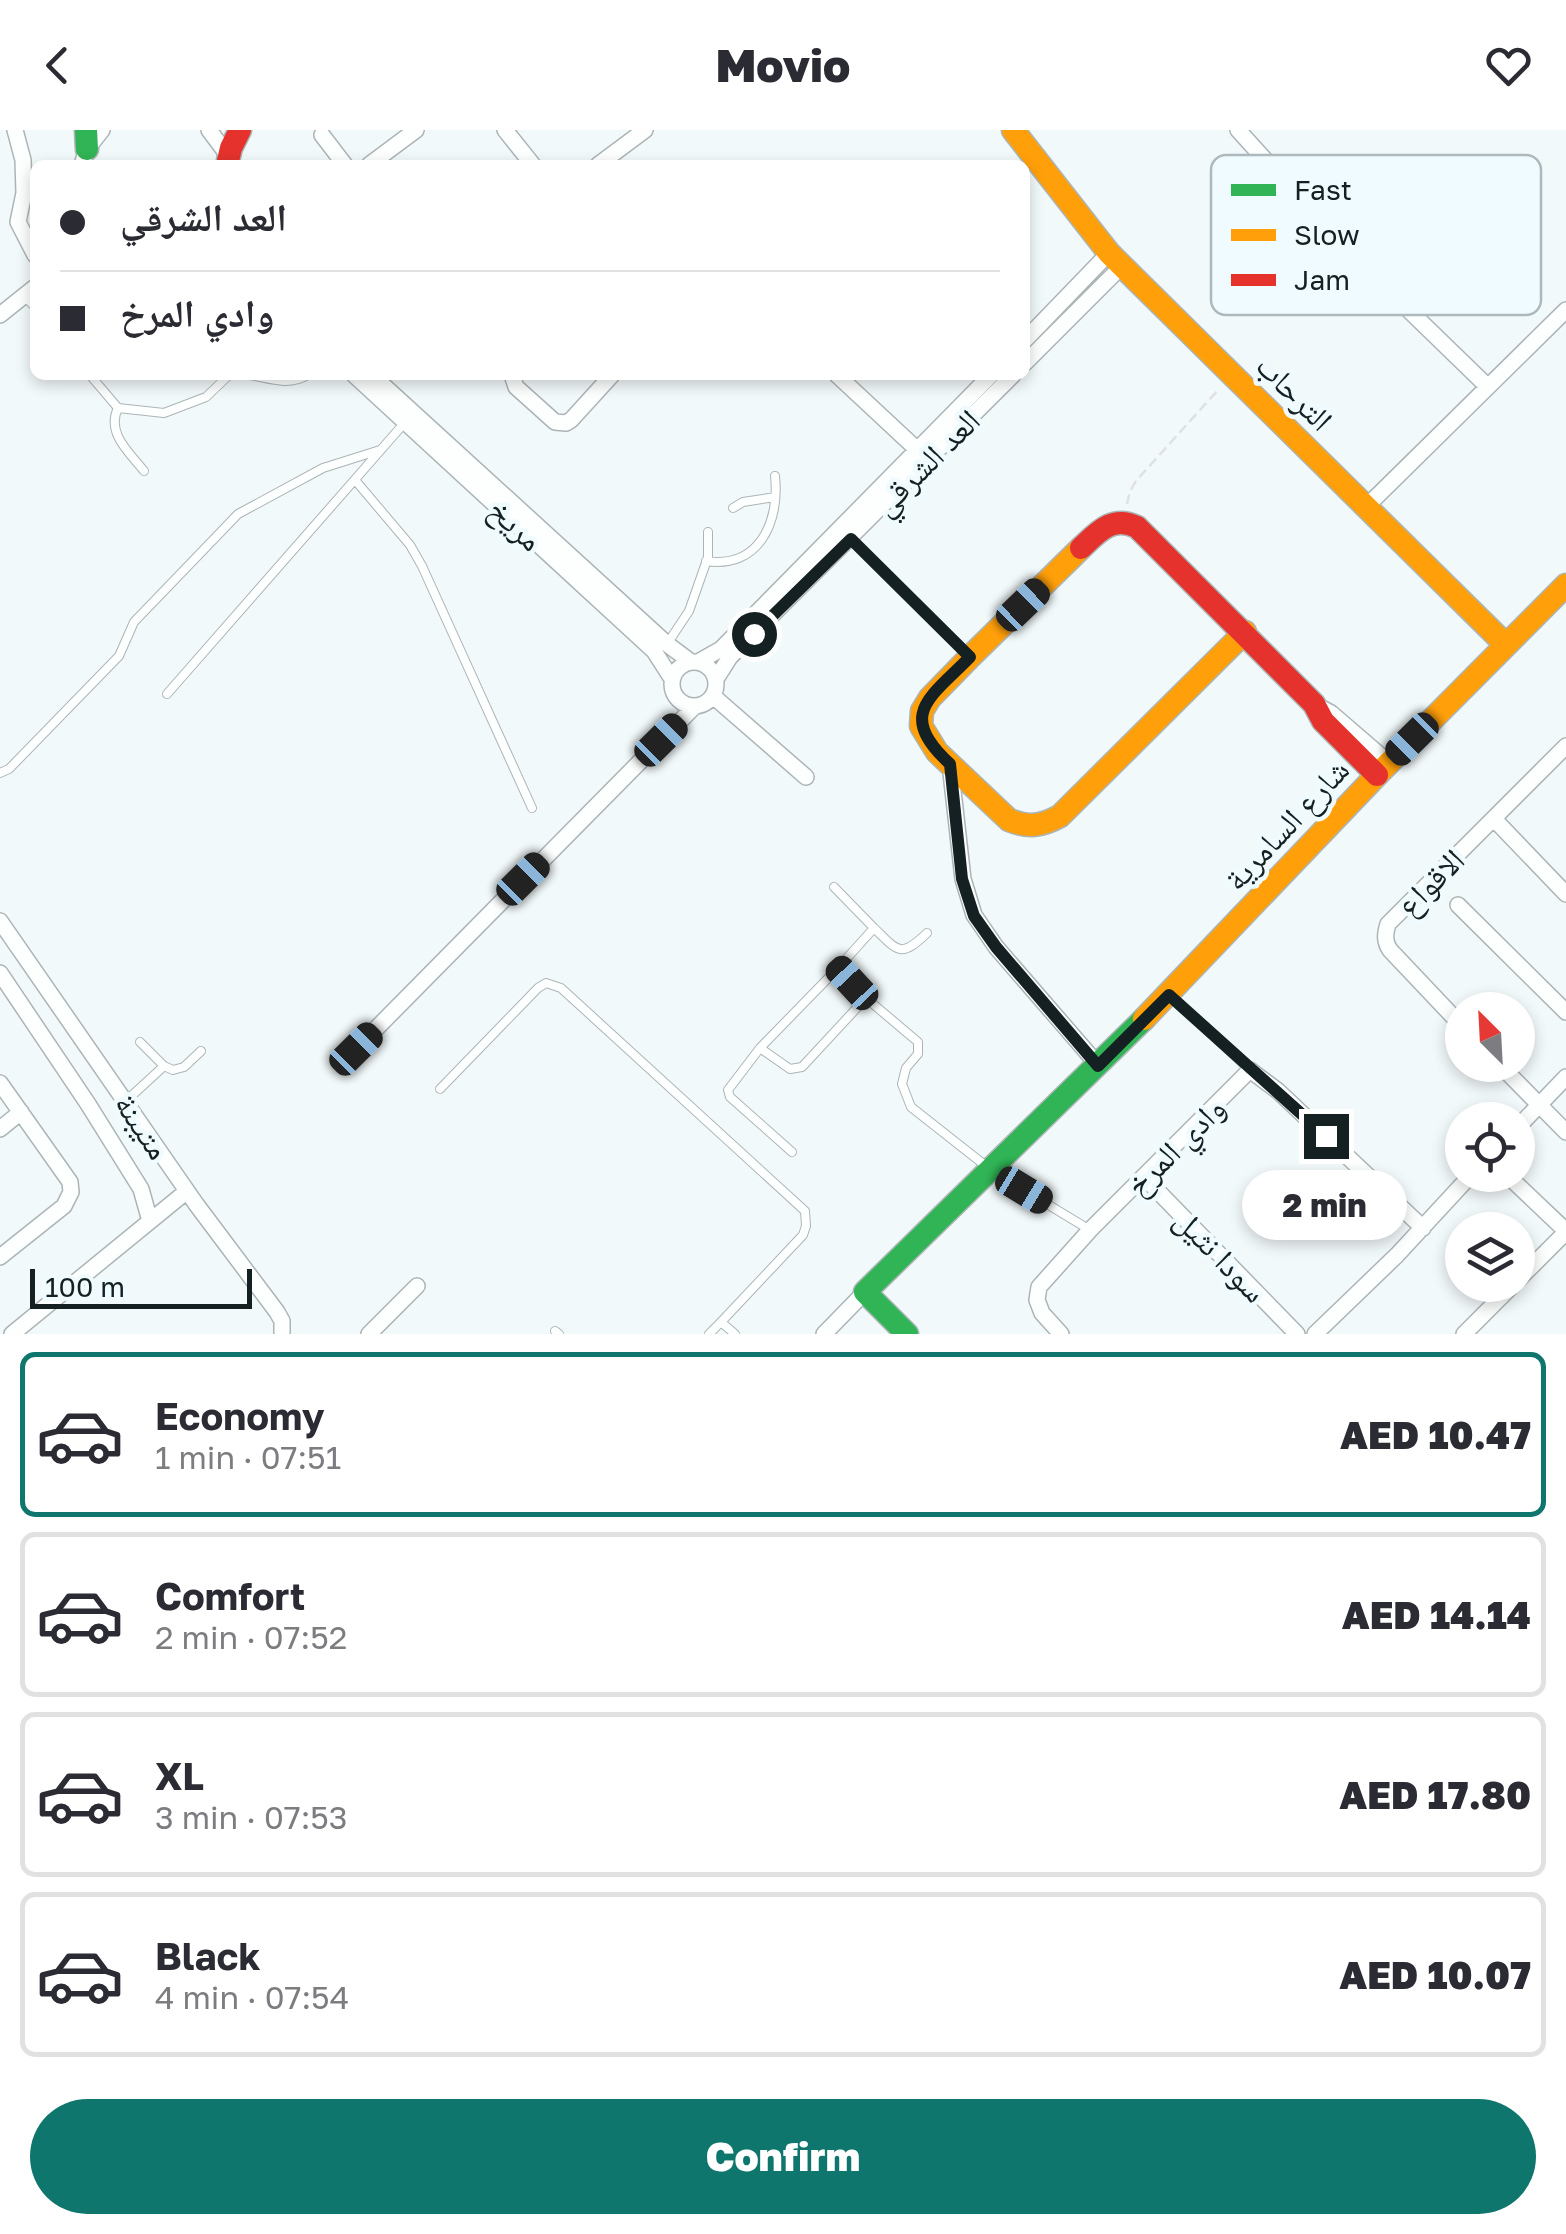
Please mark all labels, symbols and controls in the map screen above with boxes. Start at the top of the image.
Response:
icon: back [30,38,85,93]
text: Movio [716,38,850,92]
icon: heart [1481,38,1536,93]
legend [1211,155,1541,315]
text: Fast [1294,173,1352,206]
text: العد الشرقي [120,194,287,239]
text: Slow [1294,218,1360,251]
text: Jam [1294,263,1350,296]
text: وادي المرخ [120,290,275,335]
street label: الترحاب [1249,346,1341,438]
street label: العد الشرقي [865,401,992,528]
street label: مريخ [480,490,551,560]
car [991,573,1055,637]
route start [732,612,777,657]
car [1380,707,1444,771]
car [629,708,693,772]
street label: شارع السامرية [1216,751,1358,899]
street label: الاقواع [1388,840,1473,925]
car [491,847,555,911]
car [821,951,883,1015]
north arrow [1445,992,1535,1082]
map controls [1445,992,1535,1302]
car [324,1017,388,1081]
street label: متيبنة [107,1086,179,1166]
street label: وادي المرخ [1118,1089,1237,1208]
button: locate [1445,1102,1535,1192]
route end [1304,1114,1349,1159]
car [991,1162,1057,1218]
callout: 2 min [1244,1171,1408,1241]
text: 2 min [1282,1186,1367,1224]
street label: سودا نثيل [1166,1200,1275,1311]
button: layers [1445,1212,1535,1302]
scale bar [30,1264,252,1308]
text: 100 m [45,1270,125,1303]
icon: car [35,1390,125,1480]
text: Economy [155,1393,324,1438]
text: AED 10.47 [1340,1412,1531,1457]
text: 1 min · 07:51 [155,1438,341,1476]
icon: car [35,1570,125,1660]
text: Comfort [155,1573,305,1618]
text: AED 14.14 [1342,1592,1531,1637]
text: 2 min · 07:52 [155,1618,347,1656]
icon: car [35,1750,125,1840]
text: XL [155,1753,204,1798]
text: AED 17.80 [1339,1772,1531,1817]
text: 3 min · 07:53 [155,1798,348,1836]
icon: car [35,1930,125,2020]
text: Black [155,1933,260,1978]
text: AED 10.07 [1339,1952,1531,1997]
text: 4 min · 07:54 [155,1978,349,2016]
button: Confirm [30,2099,1536,2214]

